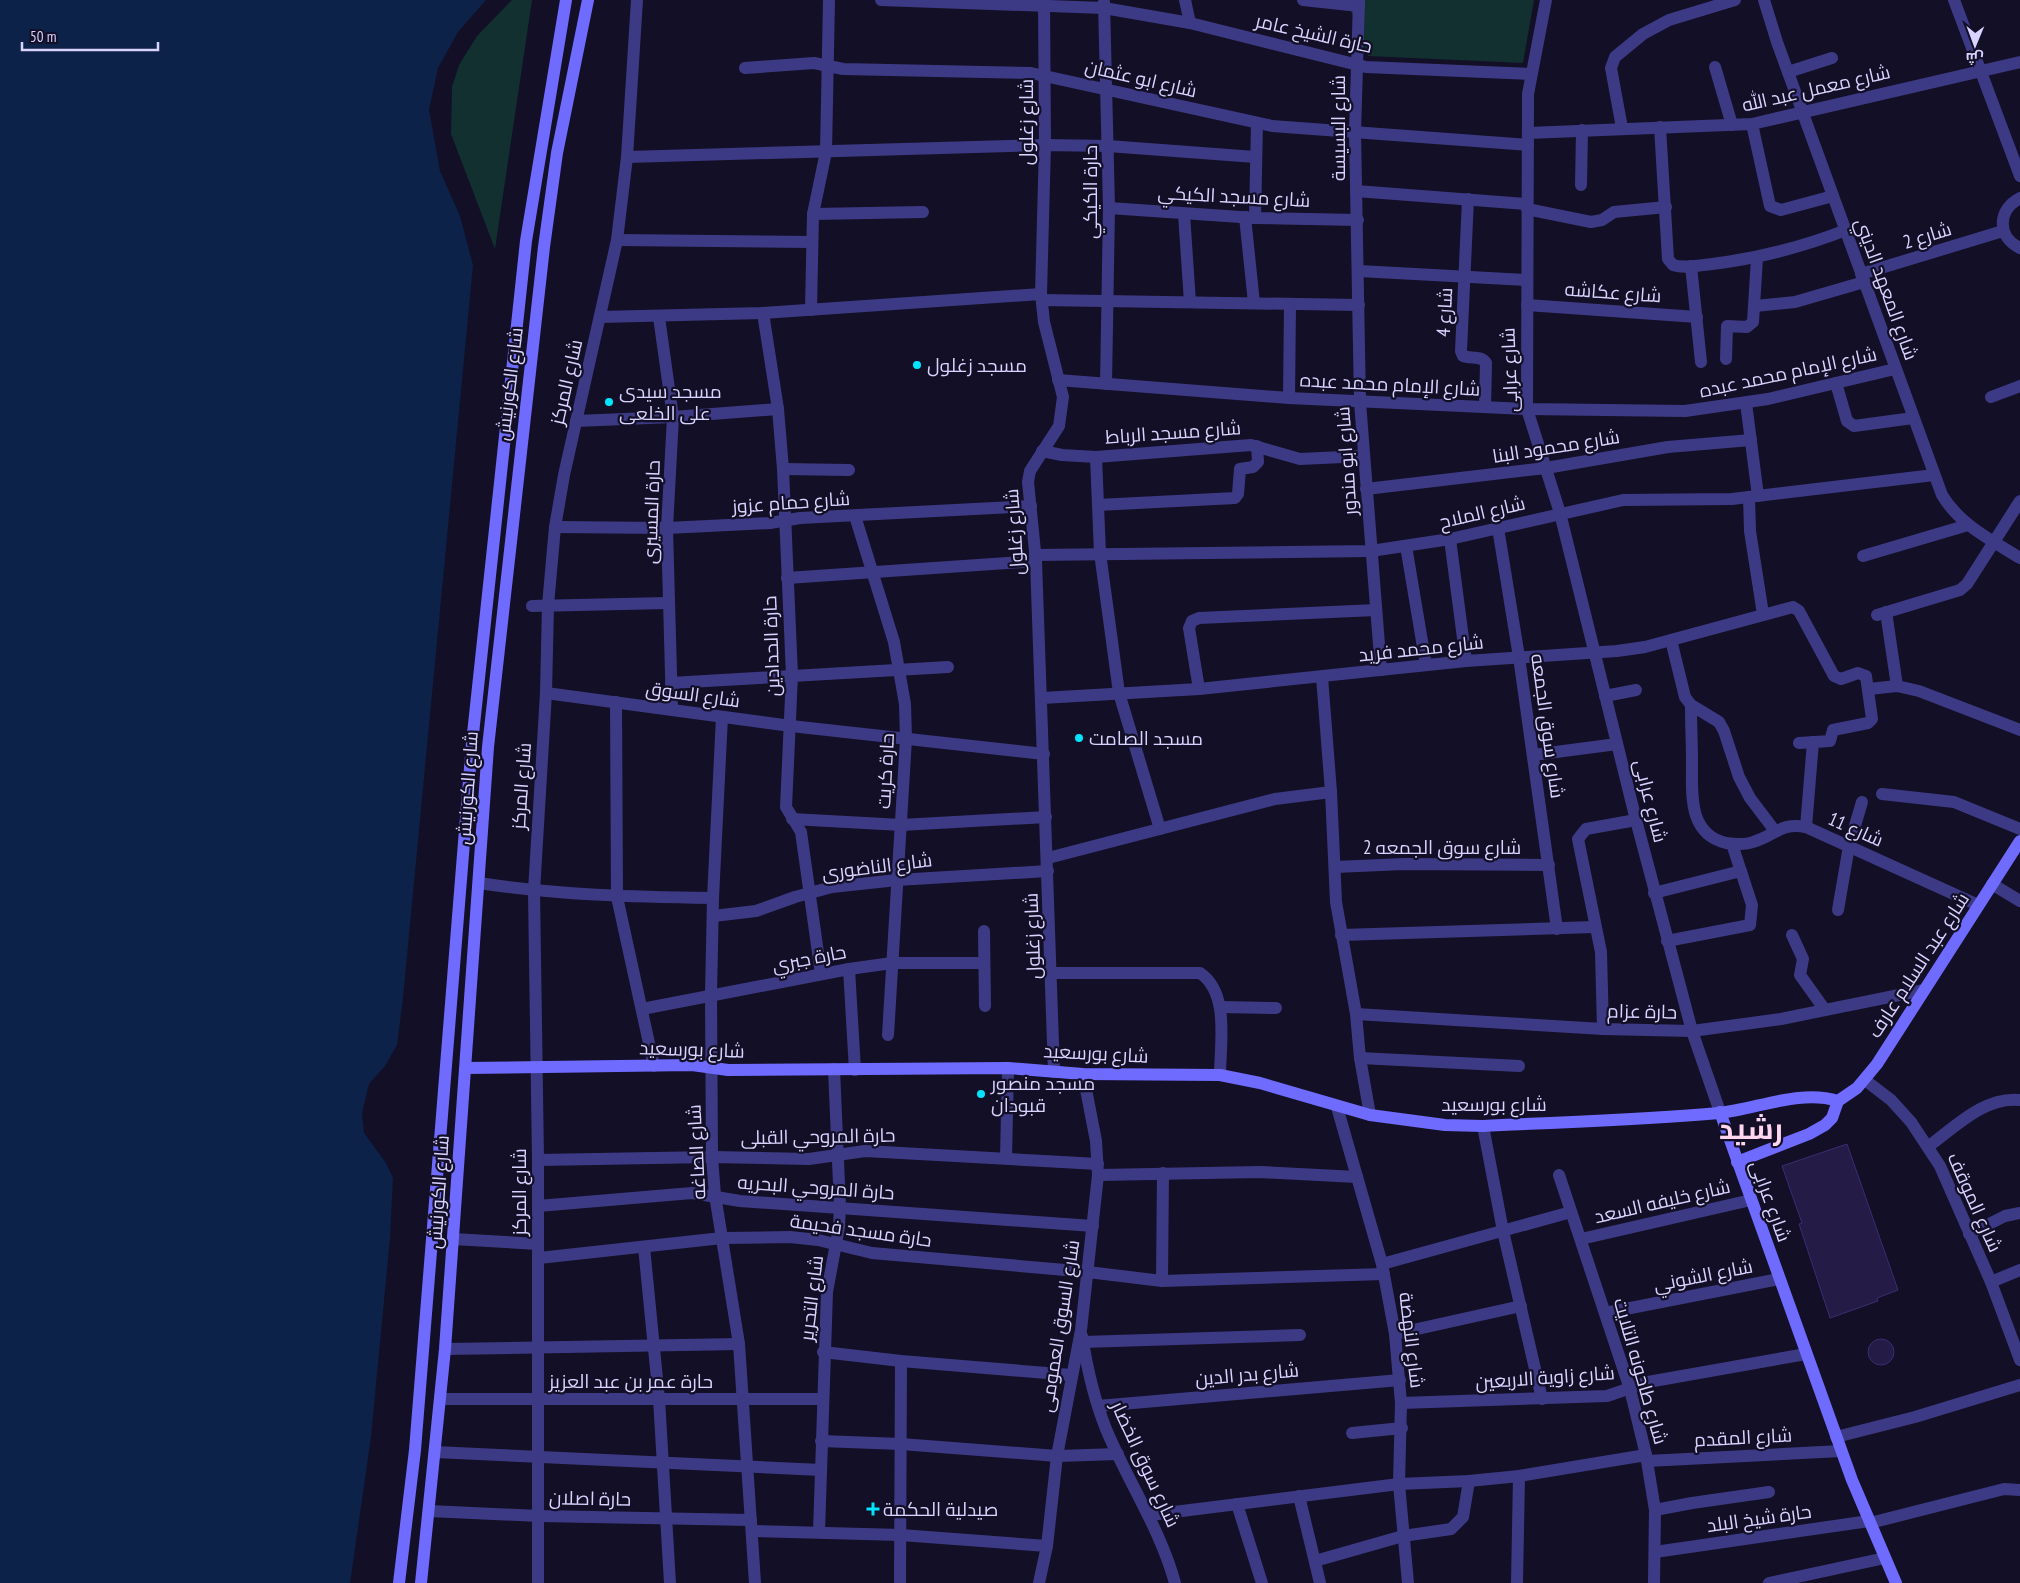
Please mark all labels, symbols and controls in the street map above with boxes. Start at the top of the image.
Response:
street label: حارة الشيخ عامر [1252,8,1375,60]
scale bar [22,20,159,52]
north arrow [1950,20,2000,70]
text: 50 m [30,27,56,46]
text: ش [1966,49,1984,67]
street label: شارع ابو عثمان [1082,53,1199,104]
street label: شارع معمل عبد الله [1740,59,1893,119]
street label: شارع البسيسة [1326,75,1352,181]
street label: شارع زغلول [1014,79,1040,165]
street label: حارة الكيكي [1078,145,1105,239]
street label: شارع مسجد الكيكي [1157,180,1311,215]
street label: شارع المعهد الديني [1847,215,1924,364]
street label: شارع 2 [1900,216,1955,256]
street label: شارع عكاشه [1564,277,1662,309]
street label: شارع 4 [1431,287,1459,337]
street label: شارع الكورنيش [490,326,530,442]
street label: شارع عرابى [1496,327,1524,413]
street label: شارع المركز [544,337,589,429]
street label: شارع الإمام محمد عبده [1697,341,1879,404]
place label: مسجد زغلول [927,353,1027,377]
marker: مسجد زغلول [911,359,923,371]
street label: شارع الإمام محمد عبده [1299,367,1481,403]
place label: مسجد سيدى على الخلعى [619,379,722,425]
marker: مسجد سيدى على الخلعى [603,396,615,408]
street label: شارع ابو مندور [1330,405,1364,517]
street label: شارع مسجد الرباط [1104,415,1242,451]
street label: شارع محمود البنا [1491,424,1622,470]
street label: حارة المسيرى [637,460,665,564]
street label: شارع حمام عزوز [730,486,851,520]
street label: شارع زغلول [999,488,1031,576]
street label: شارع الملاح [1437,490,1528,536]
street label: حارة الحدادين [757,595,785,697]
street label: شارع محمد فريد [1357,630,1485,668]
street label: شارع سوق الجمعه [1524,652,1570,800]
street label: شارع السوق [644,676,742,714]
place label: مسجد الصامت [1089,726,1203,750]
street label: شارع الكورنيش [451,730,485,846]
street label: حارة كريت [871,732,899,810]
marker: مسجد الصامت [1073,732,1085,744]
street label: شارع المركز [506,742,538,832]
street label: شارع عرابى [1627,757,1673,846]
street label: شارع 11 [1824,806,1887,854]
street label: شارع سوق الجمعه 2 [1363,835,1521,861]
street label: شارع الناضورى [820,847,934,887]
street label: شارع عبد السلام عارف [1862,888,1976,1043]
street label: شارع زغلول [1018,892,1048,980]
street label: حارة جبري [770,939,849,980]
street label: حارة عزام [1607,998,1677,1026]
street label: شارع بورسعيد [639,1035,745,1065]
street label: شارع بورسعيد [1043,1038,1149,1070]
place label: مسجد منصور قبودان [990,1071,1095,1117]
marker: مسجد منصور قبودان [975,1088,987,1100]
street label: شارع بورسعيد [1441,1092,1547,1118]
street label: شارع الصاغه [682,1104,712,1200]
district label: رشيد [1719,1109,1783,1147]
street label: حارة المروحي القبلى [740,1123,896,1152]
street label: شارع الكورنيش [422,1134,456,1250]
street label: شارع المركز [507,1148,533,1237]
street label: شارع الموقف [1941,1148,2008,1256]
street label: شارع عرابى [1743,1157,1797,1246]
street label: حارة المروحي البحريه [736,1170,895,1207]
street label: شارع خليفه السعد [1592,1174,1733,1230]
street label: حارة مسجد فحيمة [789,1208,933,1252]
street label: شارع السوق العمومى [1034,1238,1086,1414]
street label: شارع التحرير [794,1254,830,1343]
street label: شارع الشوني [1651,1254,1755,1299]
street label: شارع النهضة [1392,1291,1430,1390]
street label: شارع طاحونه التلايت [1607,1295,1673,1448]
street label: شارع بدر الدين [1194,1358,1300,1392]
street label: شارع زاوية الاربعين [1474,1360,1616,1396]
street label: حارة عمر بن عبد العزيز [548,1369,713,1393]
street label: شارع سوق الخضار [1104,1396,1186,1532]
street label: شارع المقدم [1693,1422,1793,1454]
street label: حارة اصلان [549,1485,631,1511]
place label: صيدلية الحكمة [883,1497,998,1521]
street label: حارة شيخ البلد [1705,1499,1813,1539]
marker: صيدلية الحكمة [867,1503,879,1515]

